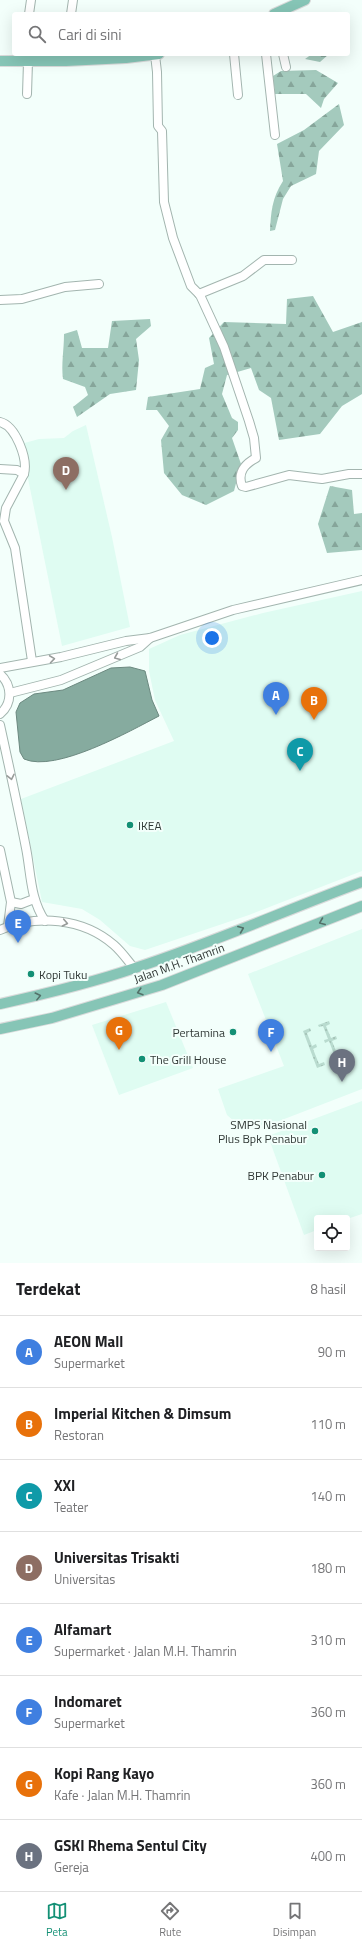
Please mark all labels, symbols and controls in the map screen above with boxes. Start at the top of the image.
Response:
search box [12,12,350,56]
icon: search [26,23,48,45]
text: Cari di sini [58,23,122,46]
pin: D [53,457,79,490]
your location [202,628,222,648]
one-way arrow [113,652,121,660]
one-way arrow [49,655,55,664]
pin: A [263,682,289,715]
pin: B [301,687,327,720]
pin: C [287,738,313,771]
one-way arrow [7,774,15,780]
place label: IKEA [138,816,162,835]
marker: IKEA [125,820,135,830]
pin: E [5,910,31,943]
one-way arrow [319,917,326,925]
one-way arrow [62,918,69,926]
one-way arrow [238,925,245,933]
street label: Jalan M.H. Thamrin [131,938,227,988]
place label: Kopi Tuku [39,965,87,984]
marker: Kopi Tuku [26,969,36,979]
one-way arrow [137,987,144,996]
one-way arrow [35,992,41,1000]
pin: G [106,1017,132,1050]
pin: F [258,1019,284,1052]
place label: Pertamina [172,1023,225,1042]
marker: Pertamina [228,1027,238,1037]
pin: H [329,1049,355,1082]
place label: The Grill House [150,1050,226,1069]
marker: The Grill House [137,1054,147,1064]
place label: SMPS Nasional Plus Bpk Penabur [218,1115,307,1148]
marker: SMPS Nasional Plus Bpk Penabur [310,1126,320,1136]
place label: BPK Penabur [248,1166,314,1185]
marker: BPK Penabur [317,1170,327,1180]
map controls [314,1215,350,1251]
button: locate [314,1215,350,1251]
text: Terdekat [16,1276,80,1302]
text: 8 hasil [310,1279,346,1299]
text: AEON Mall [54,1330,123,1353]
text: A [25,1342,33,1362]
text: 90 m [318,1342,346,1362]
text: Supermarket [54,1353,125,1373]
text: Imperial Kitchen & Dimsum [54,1402,231,1425]
text: B [25,1414,33,1434]
text: 110 m [310,1414,346,1434]
text: Restoran [54,1425,104,1445]
text: XXI [54,1474,75,1497]
text: C [25,1486,33,1506]
text: 140 m [310,1486,346,1506]
text: Teater [54,1497,88,1517]
text: Universitas Trisakti [54,1546,179,1569]
text: D [25,1558,33,1578]
text: 180 m [310,1558,346,1578]
text: Universitas [54,1569,115,1589]
text: Alfamart [54,1618,111,1641]
text: E [25,1630,33,1650]
text: 310 m [310,1630,346,1650]
text: Supermarket · Jalan M.H. Thamrin [54,1641,237,1661]
text: Indomaret [54,1690,122,1713]
text: F [26,1702,32,1722]
text: 360 m [310,1702,346,1722]
text: Supermarket [54,1713,125,1733]
text: Kopi Rang Kayo [54,1762,154,1785]
text: G [25,1774,33,1794]
text: 360 m [310,1774,346,1794]
text: Kafe · Jalan M.H. Thamrin [54,1785,191,1805]
text: GSKI Rhema Sentul City [54,1834,207,1857]
text: H [25,1846,33,1866]
text: 400 m [310,1846,346,1866]
text: Gereja [54,1857,89,1877]
tab: Peta [46,1900,68,1940]
tab: Rute [159,1900,181,1940]
tab: Disimpan [273,1900,316,1940]

